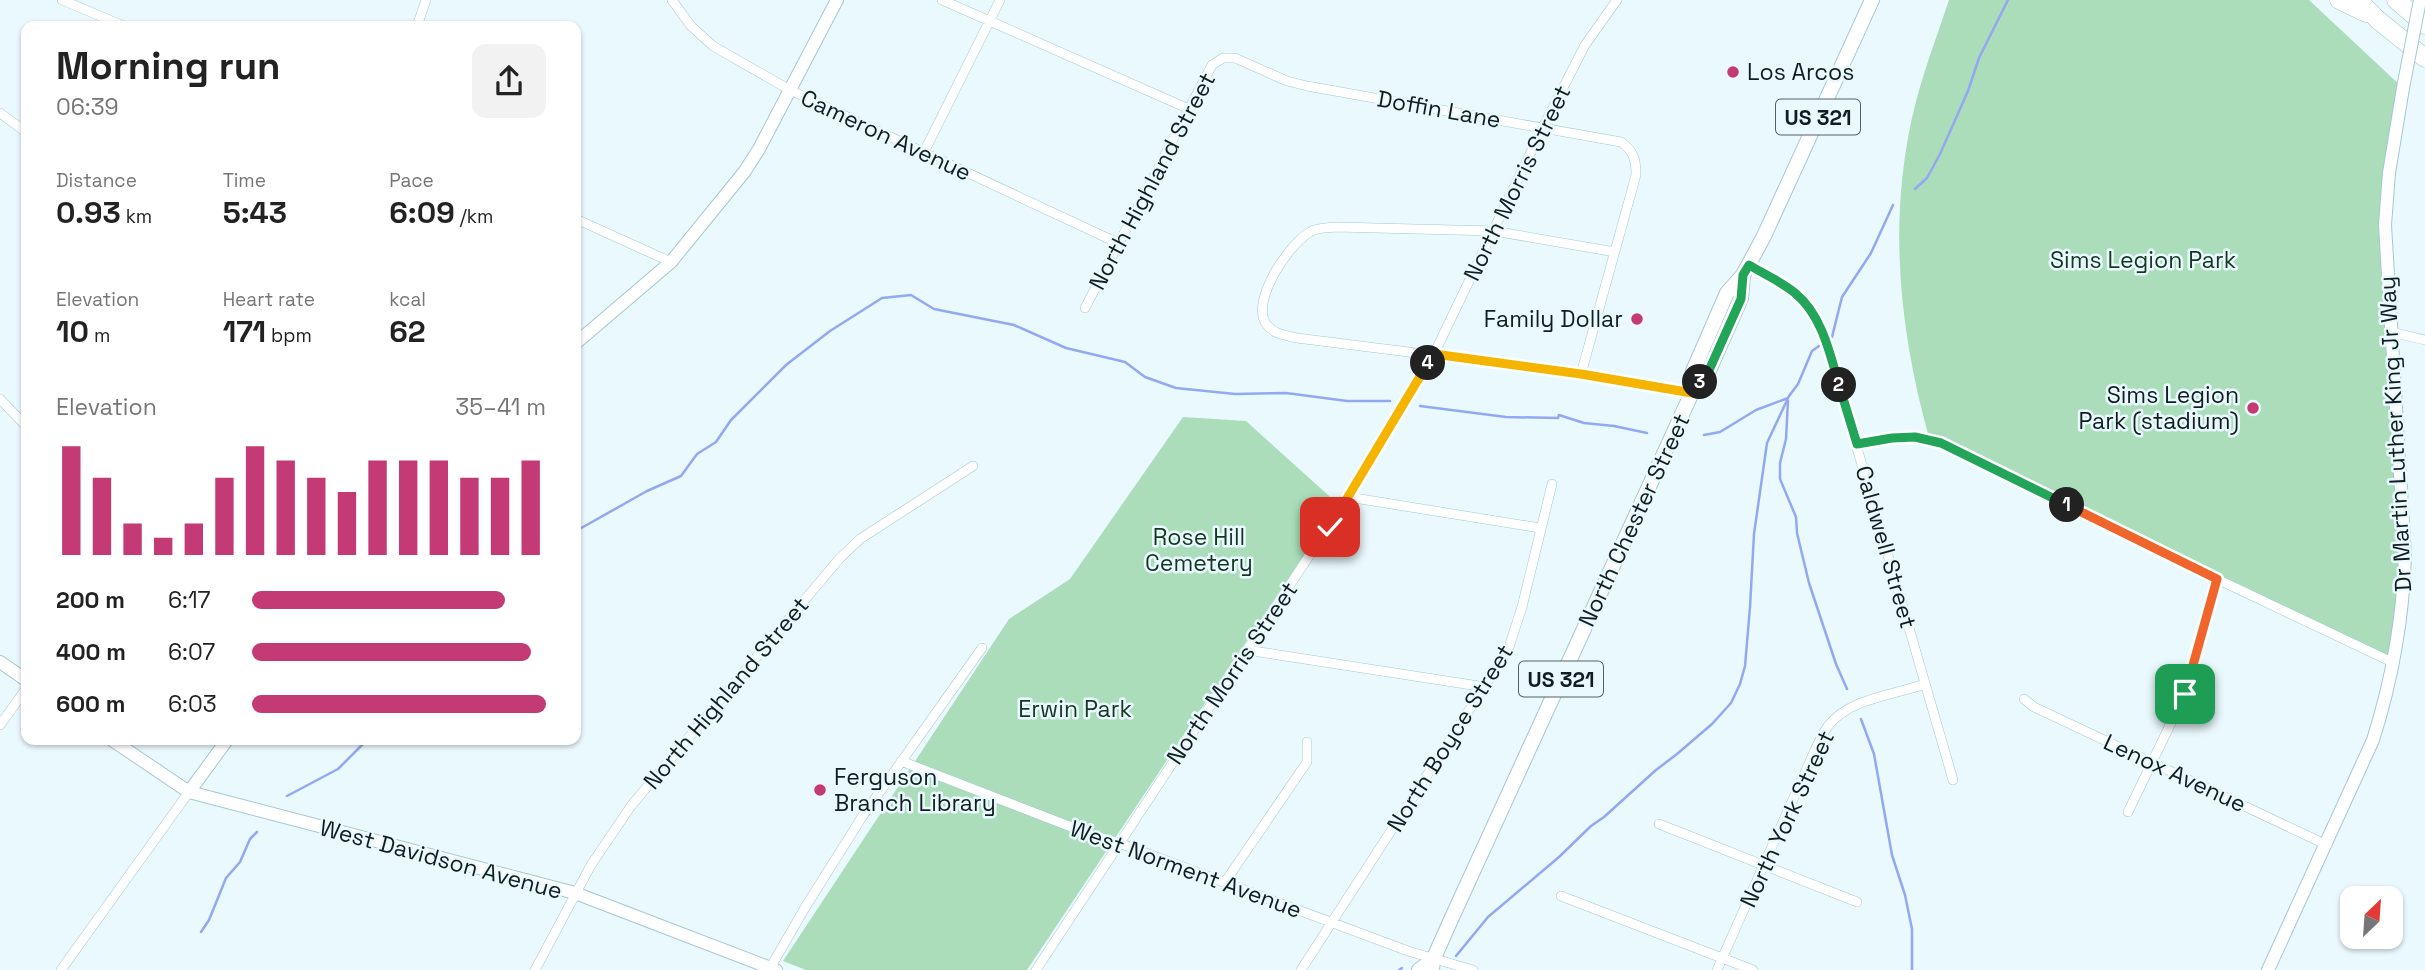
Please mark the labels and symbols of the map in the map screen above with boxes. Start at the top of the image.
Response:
place label: Los Arcos [1747,57,1854,87]
marker: Los Arcos [1725,64,1741,80]
street label: North Highland Street [1082,67,1222,295]
street label: North Morris Street [1457,80,1577,286]
street label: Cameron Avenue [796,82,976,188]
street label: Doffin Lane [1375,83,1503,135]
road number: US 321 [1776,100,1860,134]
park label: Sims Legion Park [2050,245,2236,275]
street label: Dr Martin Luther King Jr Way [2372,275,2418,593]
place label: Family Dollar [1484,304,1623,334]
marker: Family Dollar [1629,311,1645,327]
pin: 4 [1410,346,1446,380]
pin: 3 [1682,364,1718,400]
pin: 2 [1822,368,1856,402]
place label: Sims Legion Park (stadium) [2078,380,2239,436]
marker: Sims Legion Park (stadium) [2245,400,2261,416]
street label: North Chester Street [1571,409,1697,631]
street label: Caldwell Street [1848,462,1924,632]
pin: 1 [2050,488,2084,522]
pin [1300,497,1360,557]
park label: Rose Hill Cemetery [1145,522,1253,578]
street label: North Morris Street [1160,576,1304,770]
street label: North Highland Street [637,591,815,795]
street label: North Boyce Street [1380,639,1520,837]
road number: US 321 [1519,662,1603,696]
pin [2155,664,2215,724]
park label: Erwin Park [1018,694,1132,724]
street label: North York Street [1733,726,1841,912]
street label: Lenox Avenue [2099,727,2251,819]
place label: Ferguson Branch Library [834,762,996,818]
marker: Ferguson Branch Library [812,782,828,798]
street label: West Davidson Avenue [316,812,566,906]
street label: West Norment Avenue [1066,813,1306,925]
north arrow [2340,886,2403,948]

